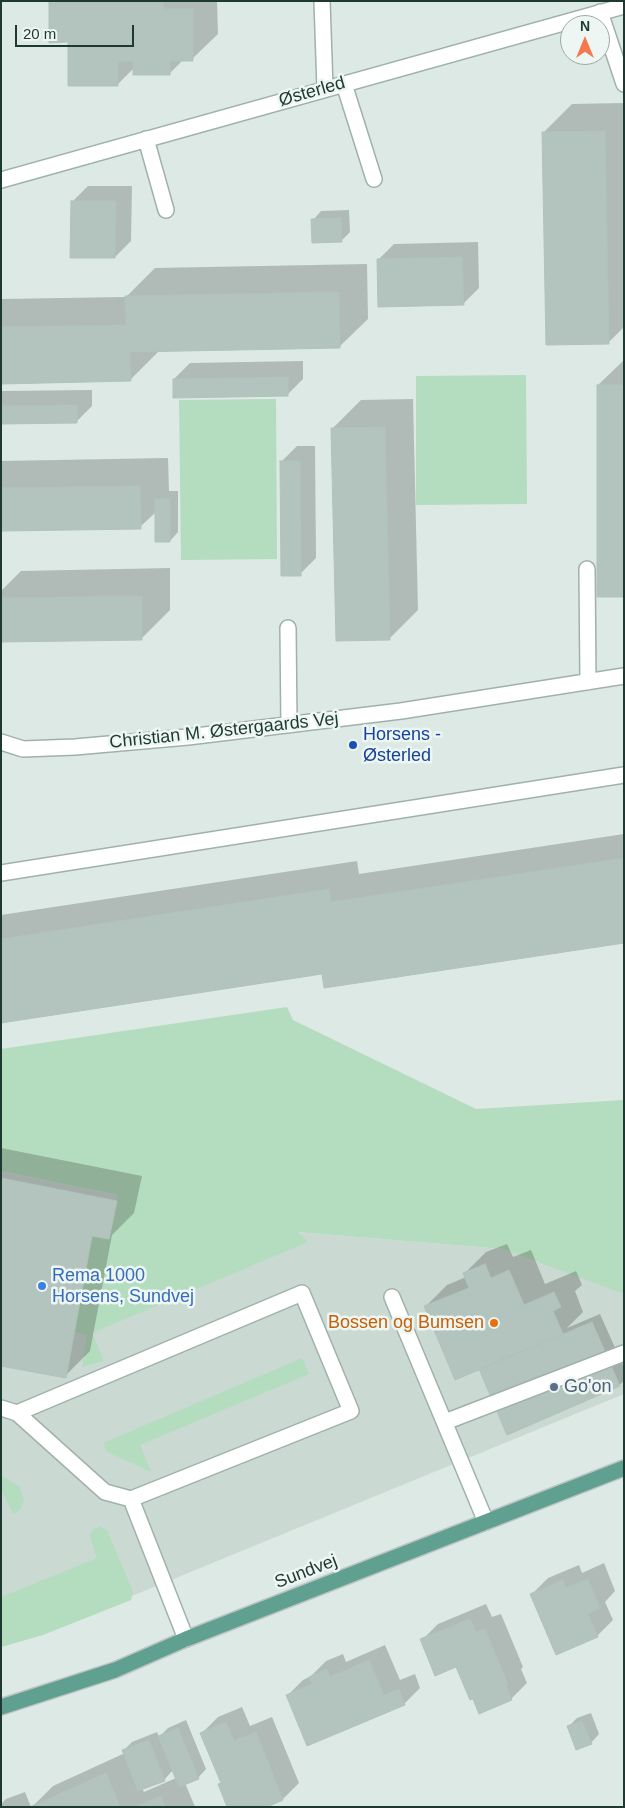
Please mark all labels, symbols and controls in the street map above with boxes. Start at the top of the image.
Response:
scale bar [18,15,136,47]
north arrow [560,15,610,65]
text: N [580,18,590,34]
text: 20 m [23,25,56,42]
street label: Østerled [276,72,348,112]
street label: Christian M. Østergaards Vej [108,708,340,754]
place label: Horsens - Østerled [363,724,441,766]
marker: Horsens - Østerled [347,739,359,751]
place label: Rema 1000 Horsens, Sundvej [52,1265,194,1308]
marker: Rema 1000 Horsens, Sundvej [36,1280,48,1292]
place label: Bossen og Bumsen [328,1312,484,1334]
marker: Bossen og Bumsen [488,1317,500,1329]
place label: Go'on [564,1376,611,1398]
marker: Go'on [548,1381,560,1393]
street label: Sundvej [272,1550,340,1594]

